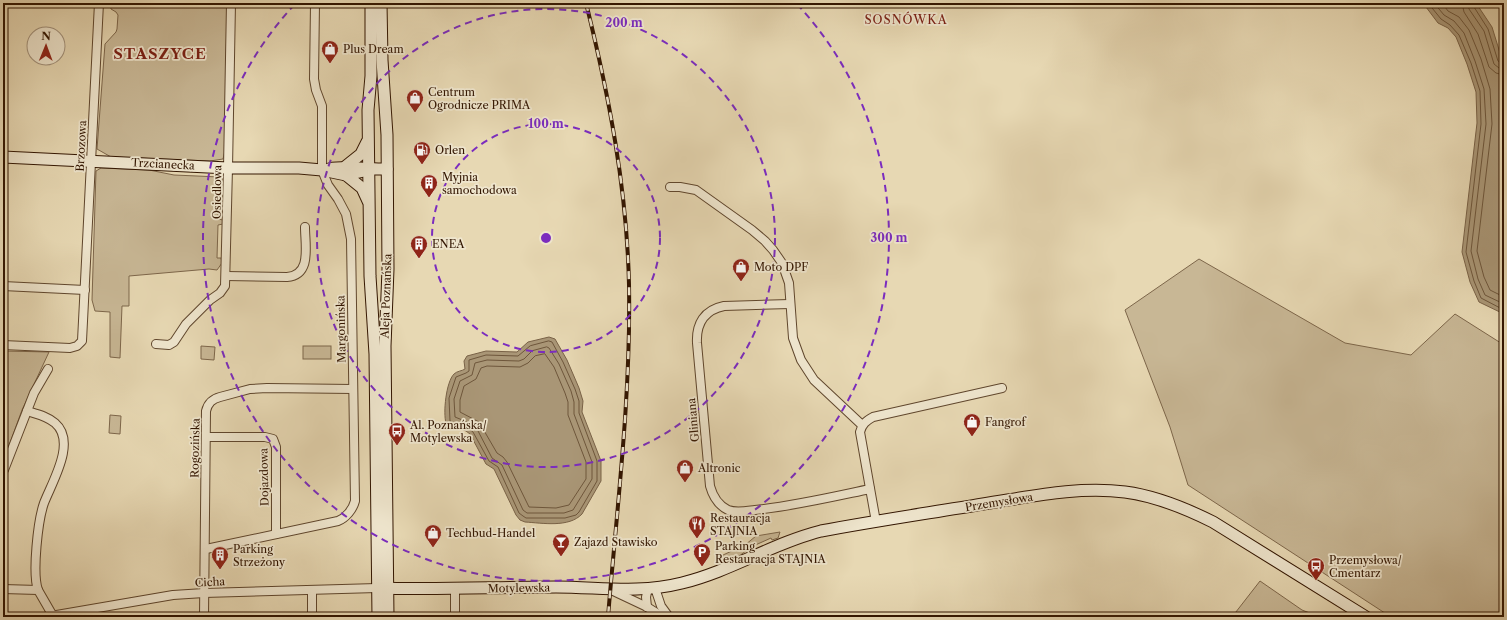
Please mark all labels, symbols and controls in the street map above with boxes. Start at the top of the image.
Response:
district label: SOSNÓWKA [864,11,948,27]
text: 200 m [605,15,643,30]
north arrow [26,26,66,66]
text: N [41,29,52,43]
shop icon: Plus Dream [320,39,340,64]
place label: Plus Dream [343,42,404,56]
district label: STASZYCE [113,44,207,63]
place label: Centrum Ogrodnicze PRIMA [428,85,531,112]
shop icon: Centrum Ogrodnicze PRIMA [405,88,425,113]
text: 100 m [528,116,564,131]
street label: Brzozowa [73,120,89,172]
fuel station icon: Orlen [412,140,432,165]
place label: Orlen [435,143,465,157]
street label: Trzcianecka [131,155,195,173]
street label: Osiedlowa [210,164,224,219]
place label: Myjnia samochodowa [442,170,517,197]
building icon: Myjnia samochodowa [419,173,439,198]
text: 300 m [870,230,908,245]
centre of rings [539,231,553,245]
building icon: ENEA [409,234,429,259]
place label: ENEA [432,237,465,251]
street label: Aleja Poznańska [377,253,394,340]
shop icon: Moto DPF [731,257,751,282]
place label: Moto DPF [754,260,808,274]
street label: Margonińska [333,295,349,363]
street label: Gliniana [684,397,702,443]
shop icon: Fangrof [962,412,982,437]
place label: Fangrof [985,415,1027,429]
street label: Rogozińska [187,418,203,478]
place label: Al. Poznańska/ Motylewska [409,418,487,445]
bus stop icon: Al. Poznańska/ Motylewska [387,421,407,446]
street label: Dojazdowa [256,448,272,506]
shop icon: Altronic [675,458,695,483]
place label: Altronic [697,461,741,475]
street label: Przemysłowa [964,490,1034,514]
place label: Restauracja STAJNIA [710,511,771,538]
restaurant icon: Restauracja STAJNIA [687,514,707,539]
shop icon: Techbud-Handel [423,523,443,548]
place label: Techbud-Handel [446,526,536,540]
bar icon: Zajazd Stawisko [551,532,571,557]
place label: Zajazd Stawisko [574,535,658,549]
place label: Parking Restauracja STAJNIA [715,539,827,566]
place label: Parking Strzeżony [233,542,286,569]
parking icon: Parking Restauracja STAJNIA [692,542,712,567]
building icon: Parking Strzeżony [210,545,230,570]
place label: Przemysłowa/ Cmentarz [1329,553,1402,580]
bus stop icon: Przemysłowa/ Cmentarz [1306,556,1326,581]
street label: Cicha [195,574,226,590]
street label: Motylewska [488,580,551,596]

